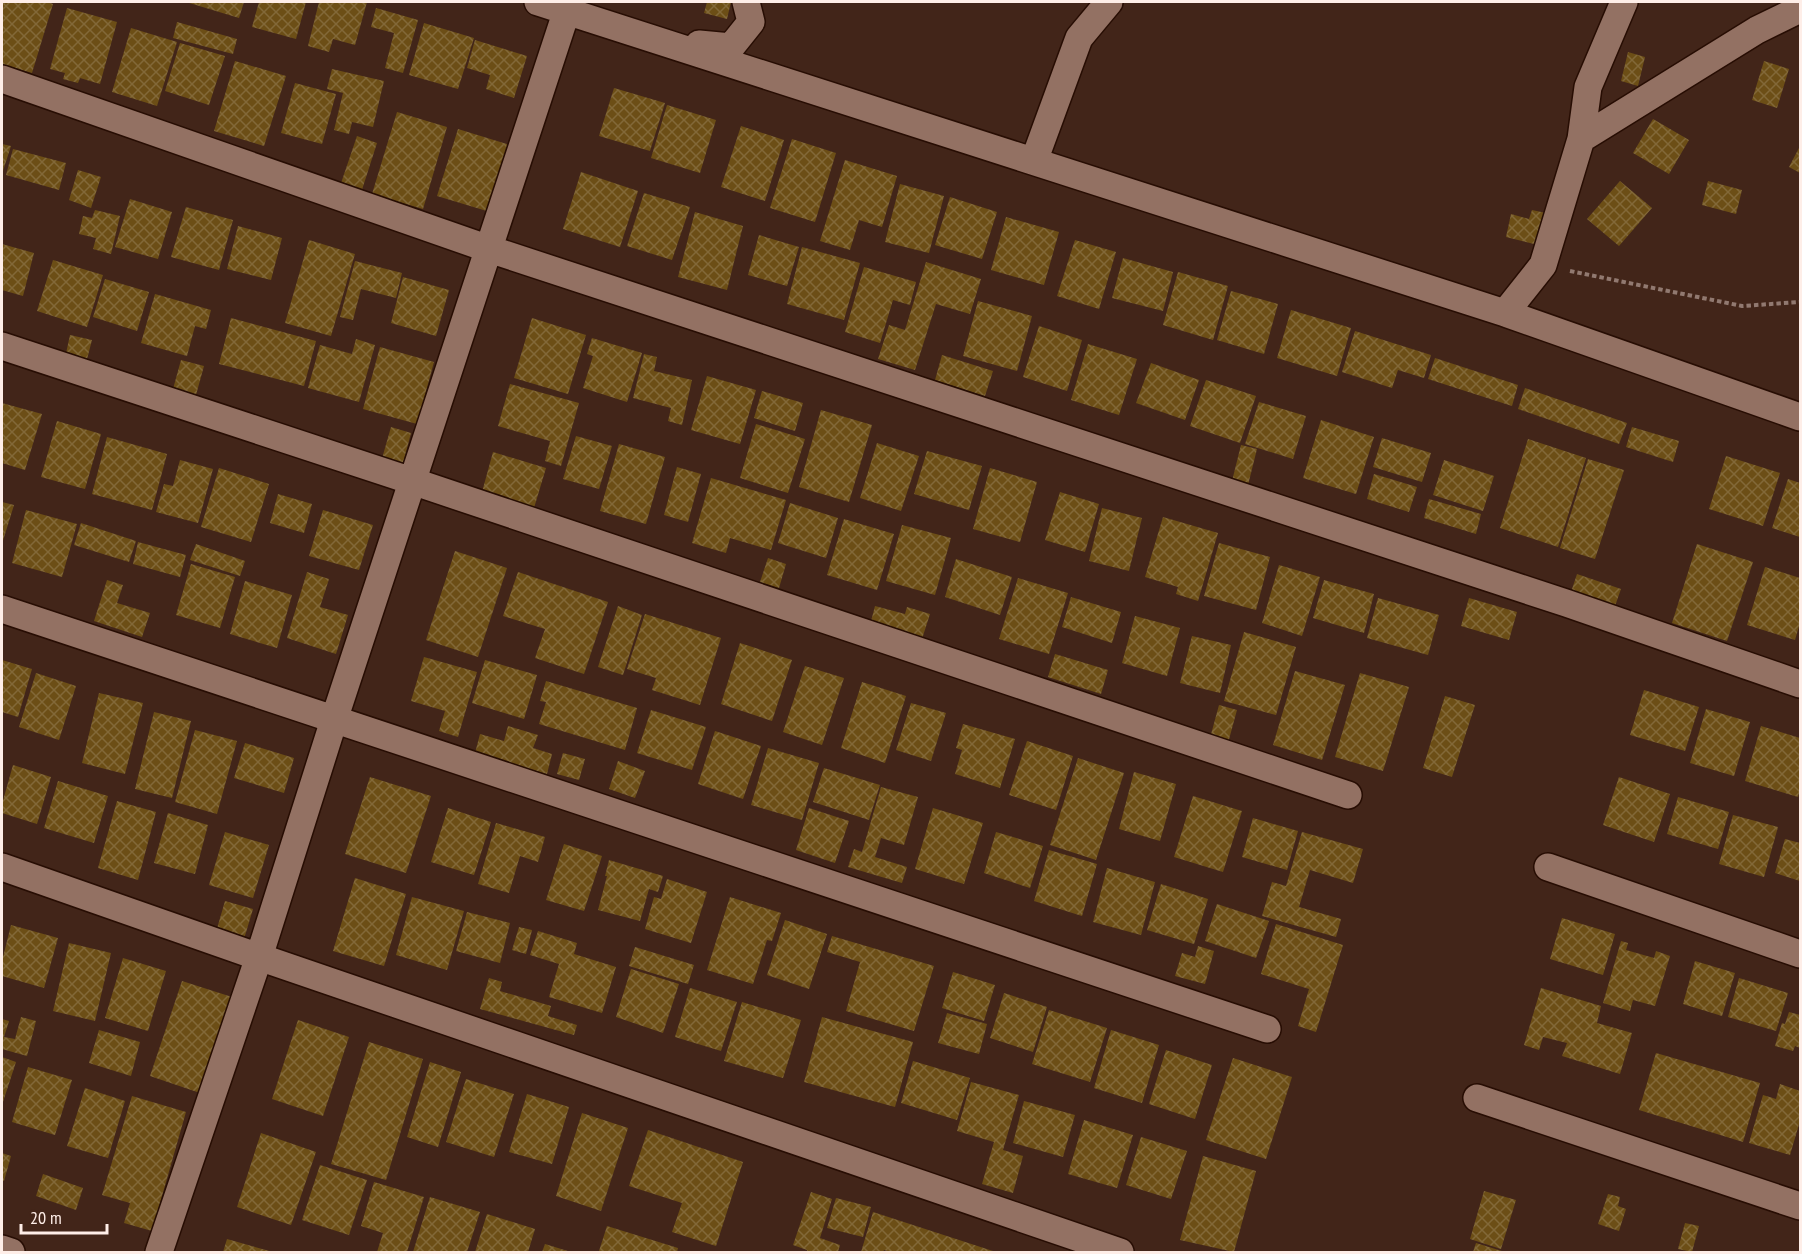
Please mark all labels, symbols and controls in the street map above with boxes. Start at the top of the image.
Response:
scale bar [21,1197,106,1235]
text: 20 m [30,1206,62,1229]

